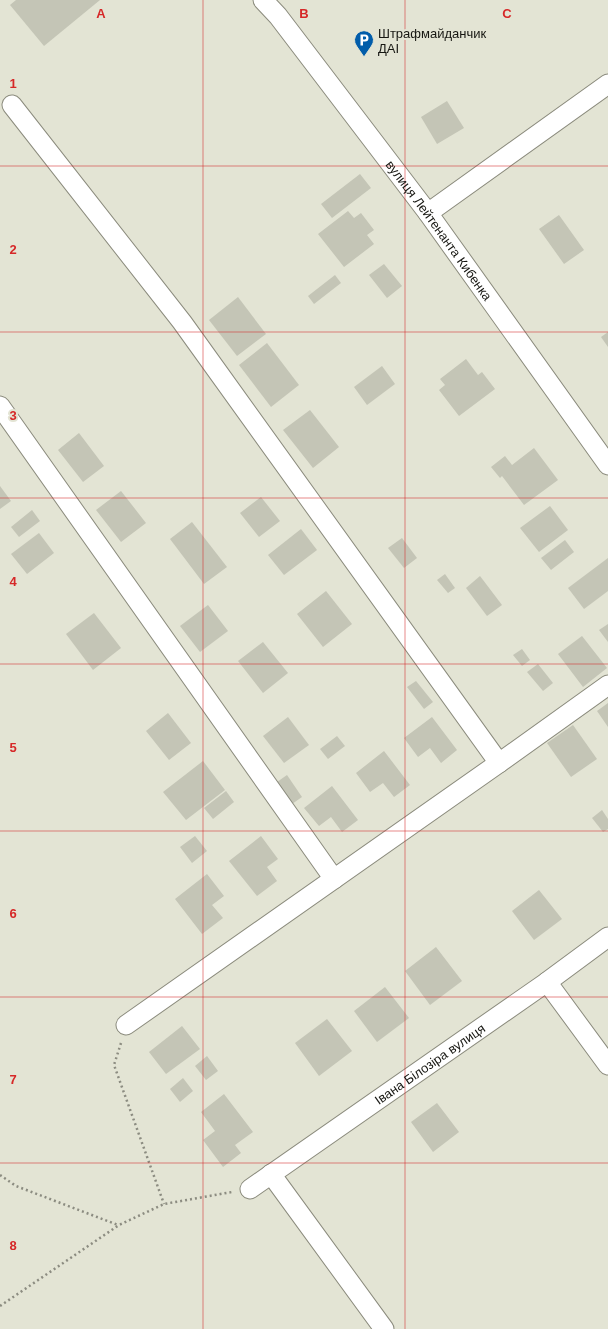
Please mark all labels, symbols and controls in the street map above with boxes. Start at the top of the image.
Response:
text: A [96,6,106,21]
text: B [299,6,309,21]
text: C [502,6,512,21]
place label: Штрафмайданчик ДАІ [378,26,486,56]
parking icon: Штрафмайданчик ДАІ [353,29,375,57]
text: 1 [9,76,17,91]
street label: вулиця Лейтенанта Кибенка [383,157,496,304]
text: 2 [9,242,17,257]
text: 3 [9,408,17,423]
text: 4 [9,574,17,589]
text: 5 [9,740,17,755]
text: 6 [9,906,17,921]
street label: Івана Білозіра вулиця [372,1020,488,1107]
text: 7 [9,1072,17,1087]
text: 8 [9,1238,17,1253]

